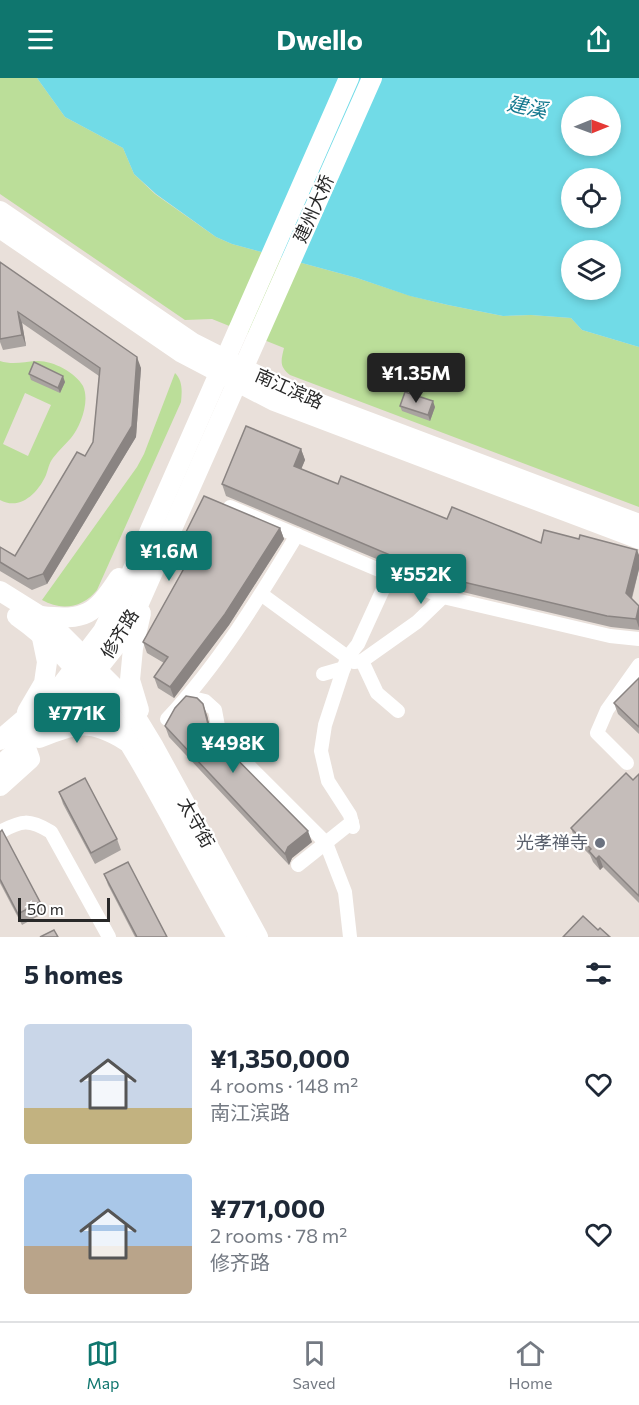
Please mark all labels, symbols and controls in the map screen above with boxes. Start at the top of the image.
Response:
icon: menu [24,23,57,56]
text: Dwello [276,23,363,56]
icon: share [582,23,615,56]
water label: 建溪 [505,90,551,122]
north arrow [561,96,621,156]
map controls [561,96,621,300]
button: locate [561,168,621,228]
street label: 建州大桥 [288,171,338,246]
button: layers [561,240,621,300]
pin: ¥1.35M [367,353,465,404]
text: ¥1.35M [381,360,451,384]
street label: 南江滨路 [252,363,327,413]
pin: ¥1.6M [127,531,211,582]
text: ¥1.6M [140,538,198,562]
pin: ¥552K [379,554,463,605]
text: ¥552K [390,561,452,585]
street label: 修齐路 [96,605,143,662]
pin: ¥771K [35,693,119,744]
text: ¥771K [48,700,106,724]
pin: ¥498K [191,723,275,774]
text: ¥498K [201,730,265,754]
street label: 太守街 [174,794,220,851]
place label: 光孝禅寺 [516,831,588,853]
marker: 光孝禅寺 [593,836,607,850]
scale bar [18,895,110,922]
text: 50 m [27,899,64,918]
icon: filters [582,957,615,990]
text: 5 homes [24,958,123,989]
text: ¥1,350,000 [210,1042,350,1073]
icon: home [72,1048,144,1120]
icon: heart [582,1068,615,1101]
text: 4 rooms · 148 m² [210,1073,358,1097]
text: 南江滨路 [210,1100,290,1124]
text: ¥771,000 [210,1192,325,1223]
icon: home [72,1198,144,1270]
icon: heart [582,1218,615,1251]
text: 2 rooms · 78 m² [210,1223,347,1247]
text: 修齐路 [210,1250,270,1274]
tab: Map [86,1337,119,1392]
tab: Saved [292,1337,336,1392]
tab: Home [509,1337,553,1392]

